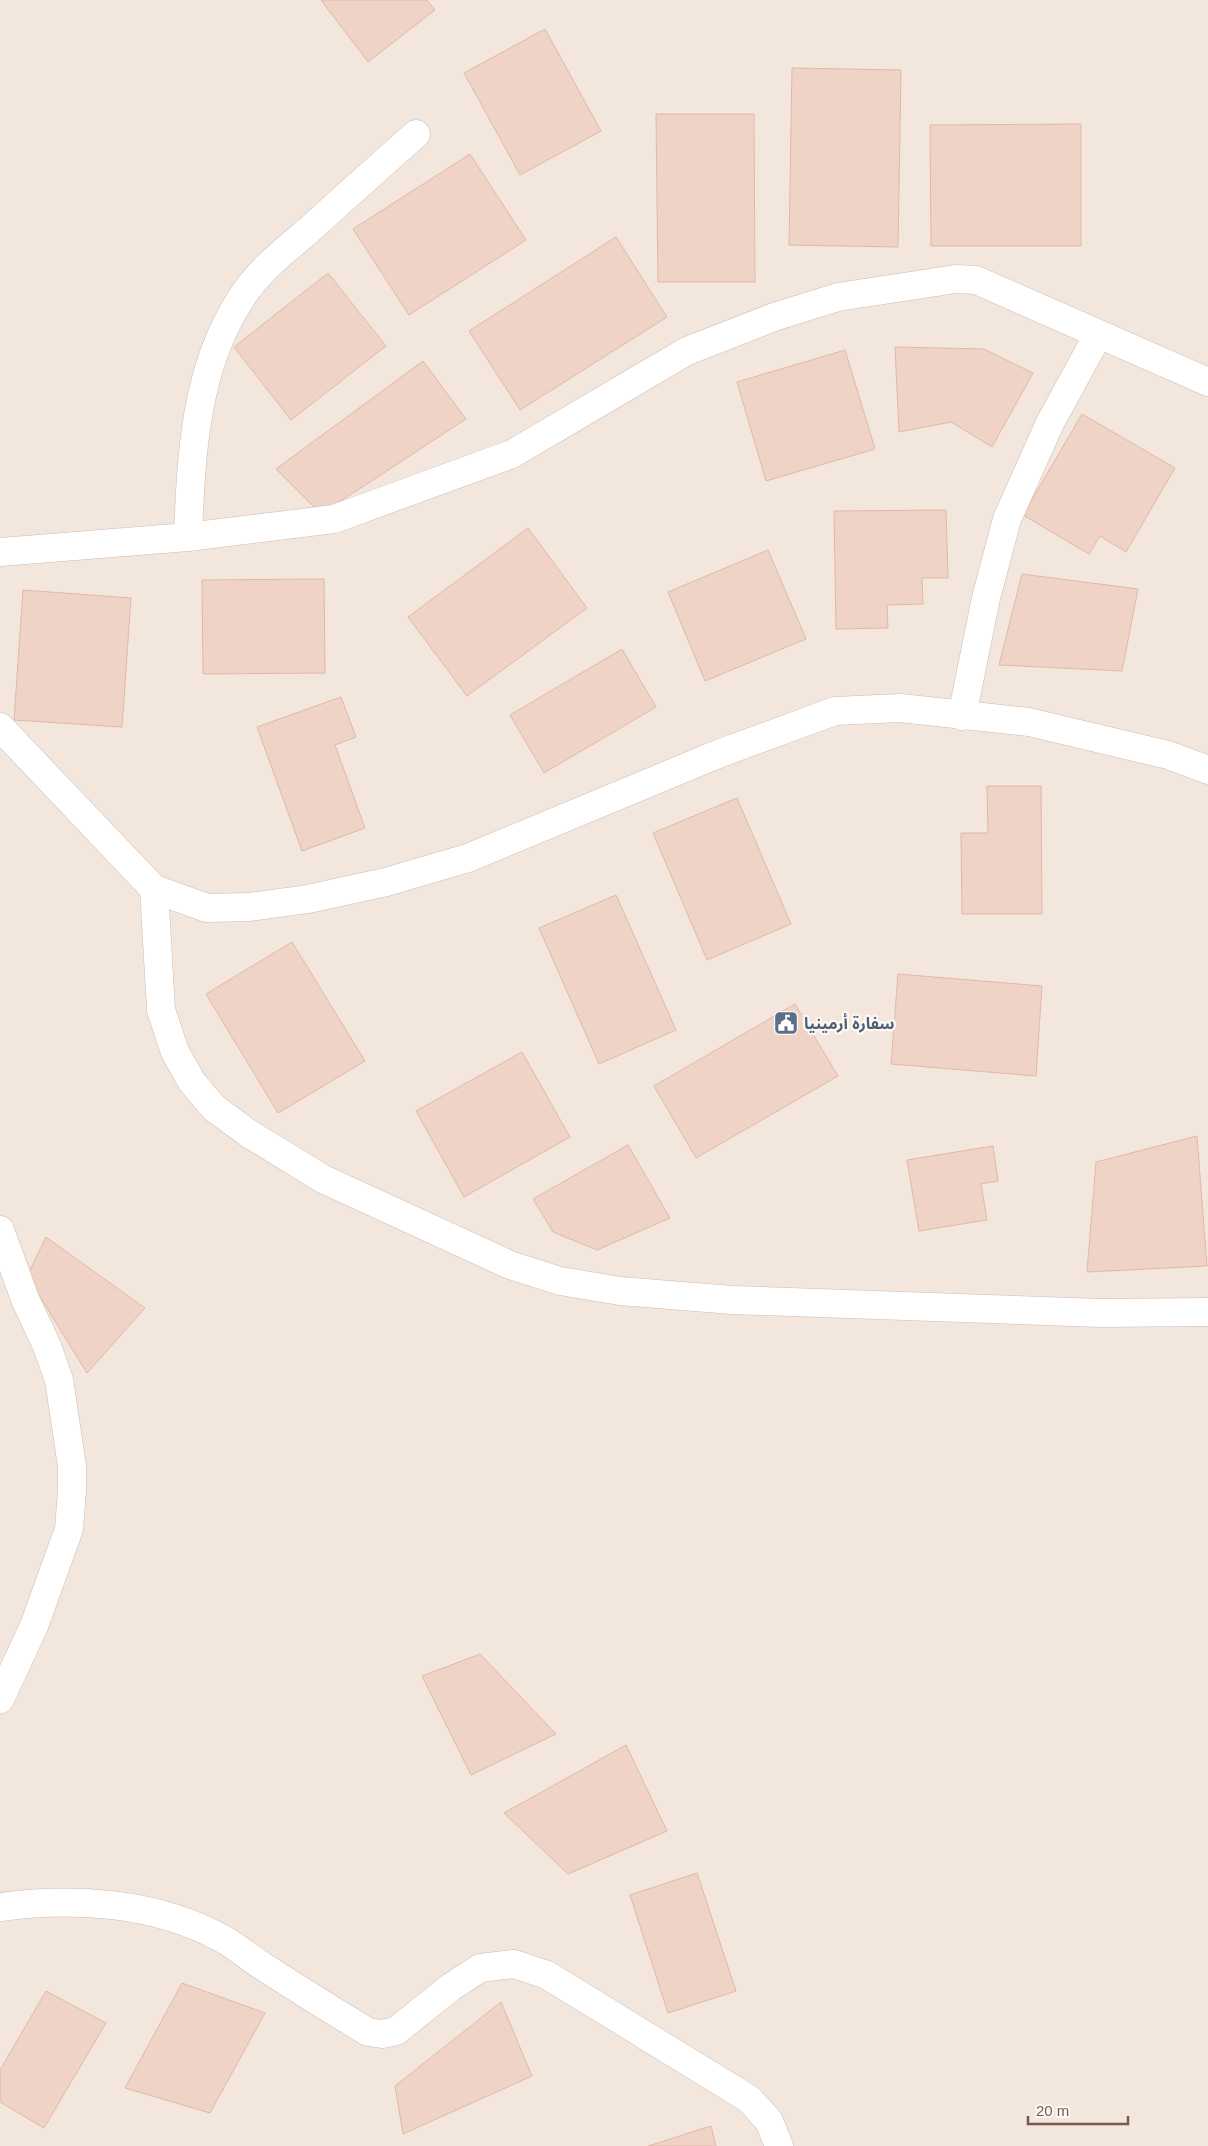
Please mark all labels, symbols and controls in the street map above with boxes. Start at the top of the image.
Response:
public building icon: سفارة أرمينيا [773,1010,799,1036]
place label: سفارة أرمينيا [804,1013,895,1033]
scale bar [1028,2094,1128,2126]
text: 20 m [1036,2102,1069,2119]

